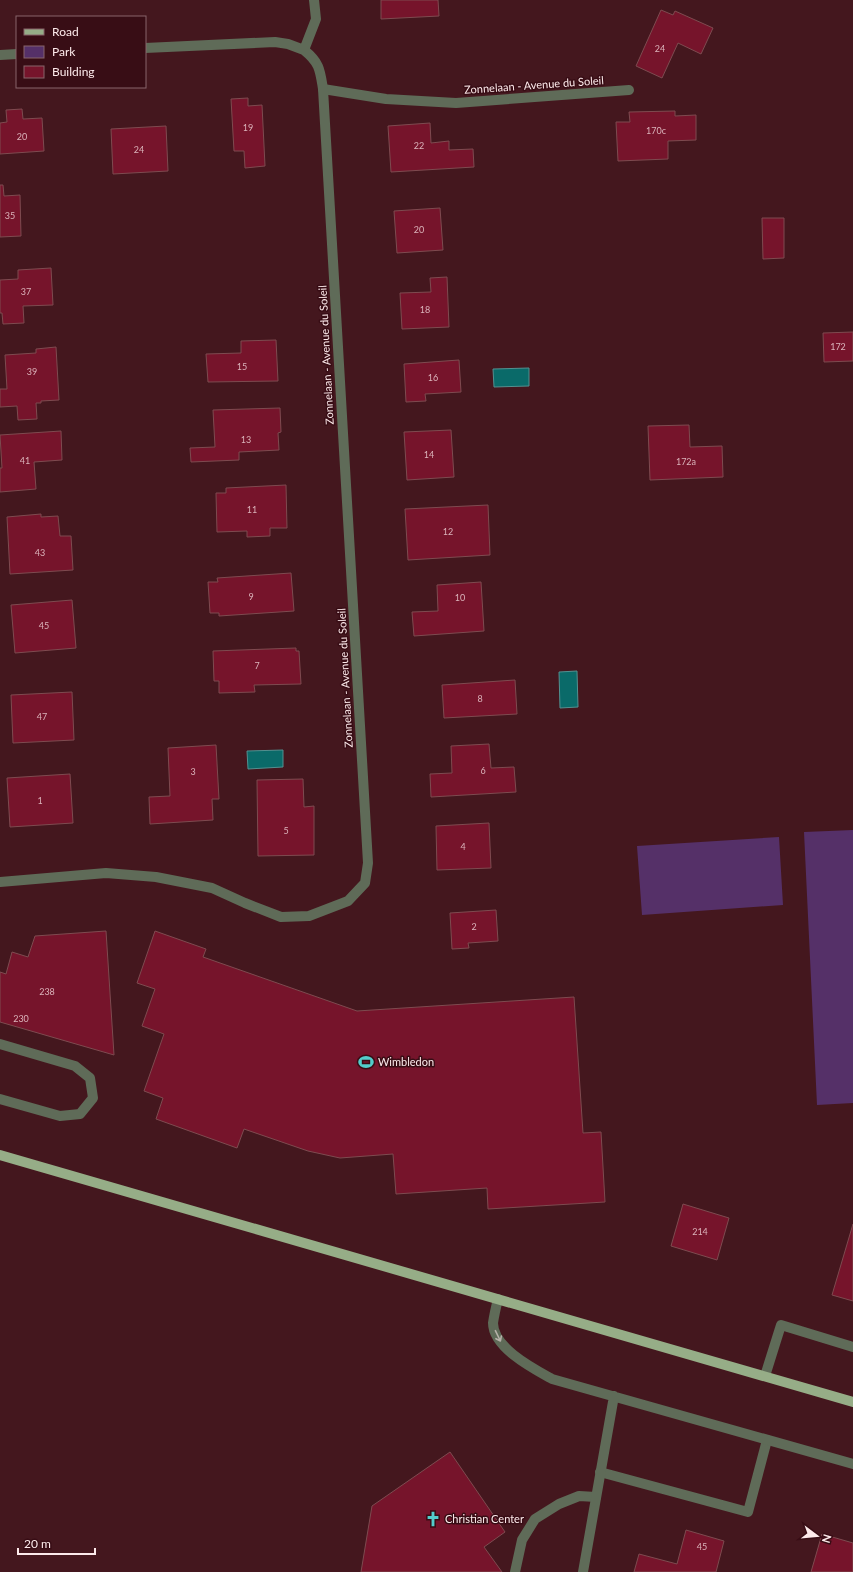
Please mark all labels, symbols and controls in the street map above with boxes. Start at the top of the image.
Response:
legend [16,16,146,88]
text: Road [52,24,79,39]
house number: 24 [655,43,665,54]
text: Park [52,44,76,59]
text: Building [52,64,95,79]
street label: Zonnelaan - Avenue du Soleil [464,73,604,96]
house number: 19 [243,122,253,133]
house number: 170c [646,125,667,136]
house number: 20 [17,131,27,142]
house number: 22 [414,140,424,151]
house number: 24 [134,144,144,155]
house number: 35 [5,210,15,221]
house number: 20 [414,224,424,235]
street label: Zonnelaan - Avenue du Soleil [315,285,336,425]
house number: 37 [21,286,31,297]
house number: 18 [420,304,430,315]
house number: 172 [830,341,846,352]
house number: 15 [237,361,247,372]
house number: 39 [27,366,37,377]
house number: 16 [428,372,438,383]
house number: 13 [241,434,251,445]
house number: 14 [424,449,434,460]
house number: 41 [20,455,30,466]
house number: 172a [676,456,696,467]
house number: 11 [247,504,257,515]
house number: 12 [443,526,453,537]
house number: 43 [35,547,45,558]
house number: 9 [248,591,254,602]
house number: 10 [455,592,465,603]
street label: Zonnelaan - Avenue du Soleil [334,608,355,748]
house number: 45 [39,620,49,631]
house number: 7 [254,660,260,671]
house number: 8 [477,693,483,704]
house number: 47 [37,711,47,722]
house number: 6 [480,765,486,776]
house number: 3 [190,766,196,777]
house number: 1 [37,795,43,806]
house number: 5 [283,825,289,836]
house number: 4 [460,841,466,852]
house number: 2 [471,921,477,932]
house number: 238 [39,986,55,997]
house number: 230 [13,1013,29,1024]
sports icon: Wimbledon [357,1053,375,1071]
place label: Wimbledon [378,1055,434,1068]
house number: 214 [692,1226,708,1237]
one-way arrow [495,1330,502,1342]
church icon: Christian Center [424,1510,442,1528]
place label: Christian Center [445,1512,524,1525]
north arrow [797,1516,837,1556]
scale bar [18,1530,95,1556]
text: N [820,1533,835,1545]
text: 20 m [24,1536,51,1551]
house number: 45 [697,1541,707,1552]

